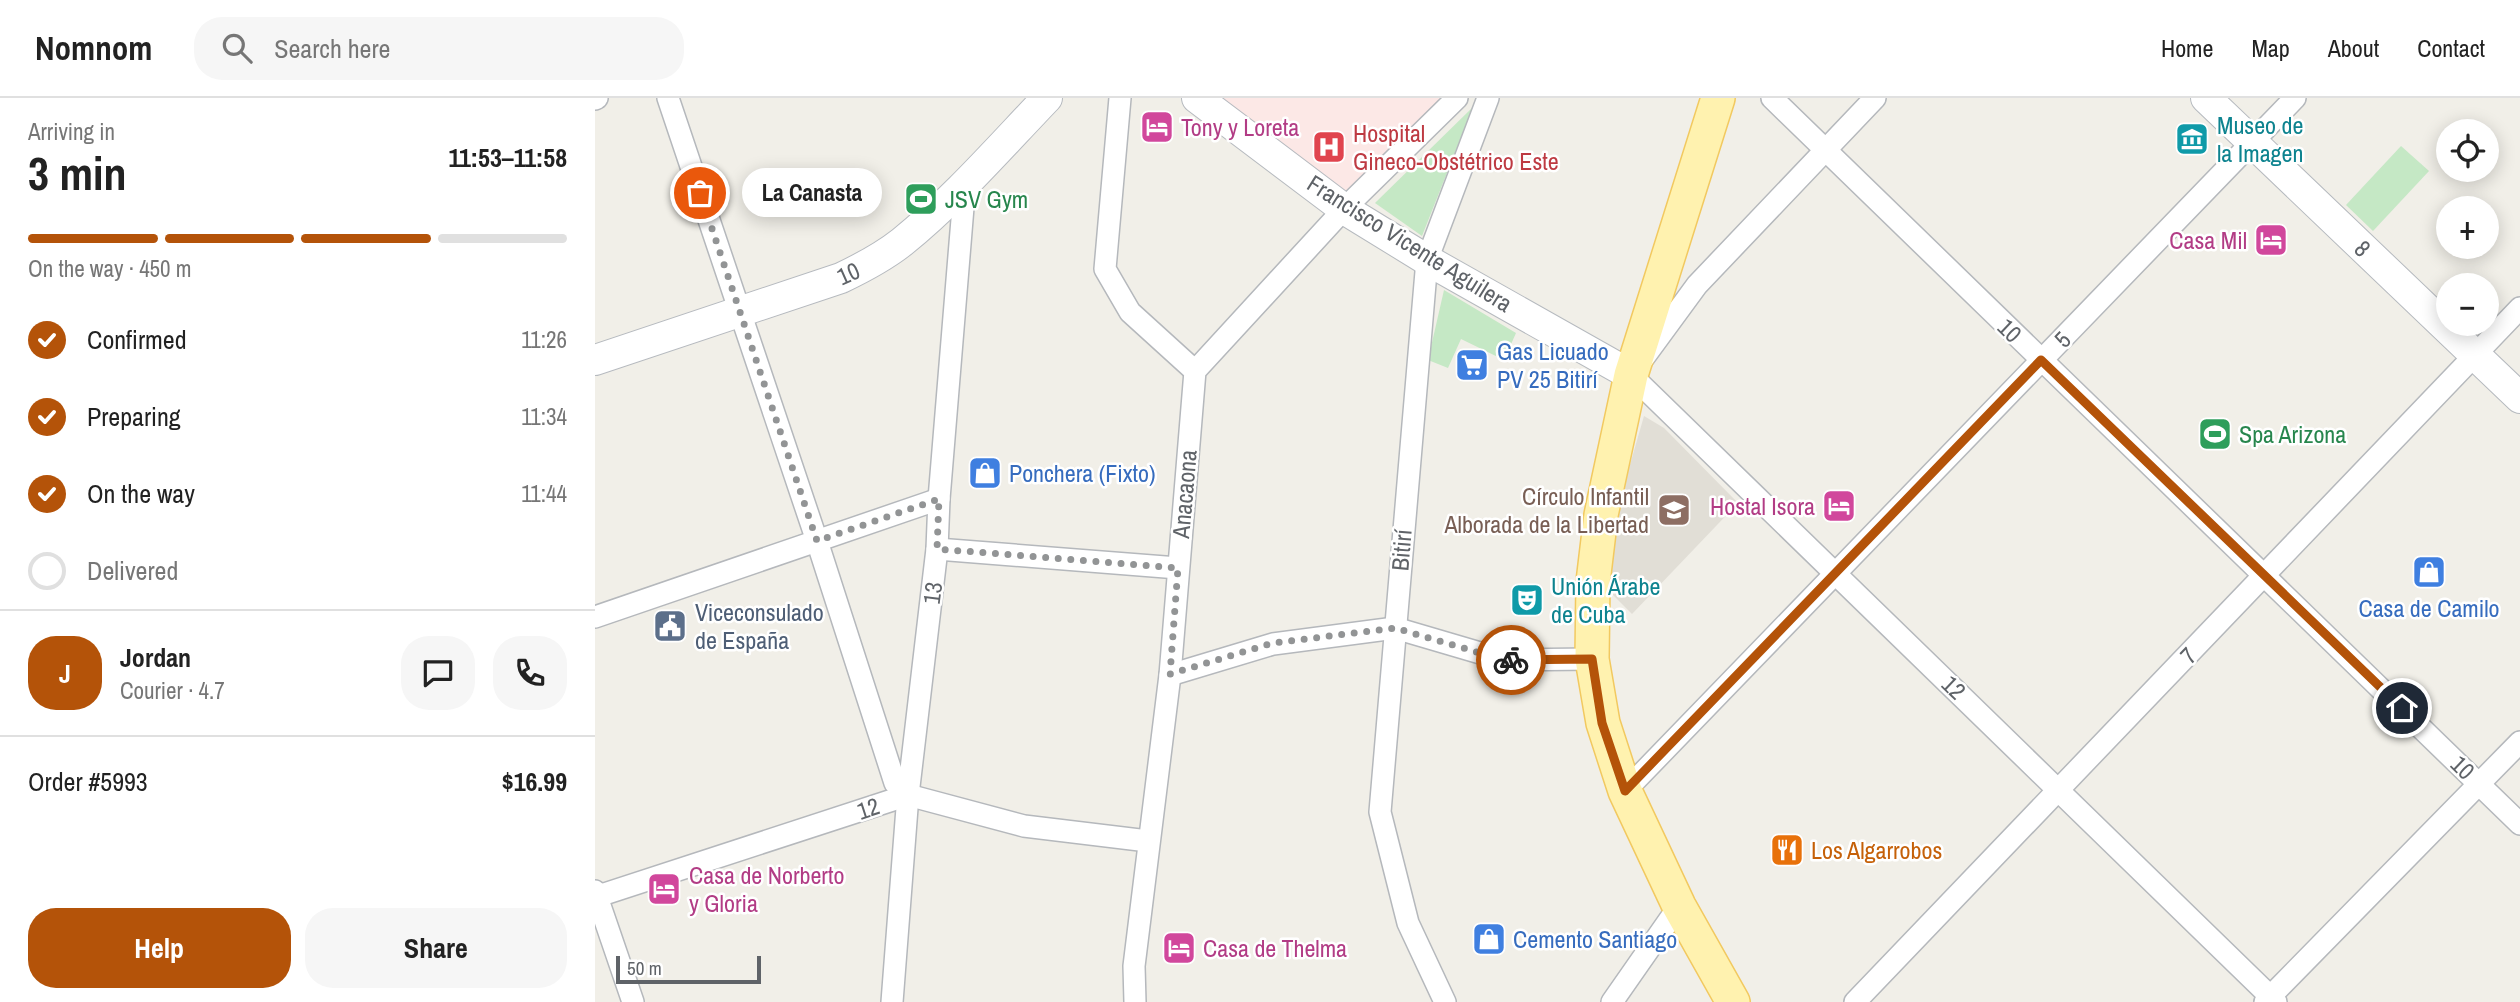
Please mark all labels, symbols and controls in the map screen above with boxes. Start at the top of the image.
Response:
search box [194,17,684,80]
text: Nomnom [35,26,152,70]
icon: search [218,29,256,67]
text: Search here [274,31,390,66]
text: Home [2161,32,2213,64]
text: Map [2251,32,2290,64]
text: About [2328,32,2379,64]
text: Contact [2417,32,2485,64]
hotel icon: Tony y Loreta [1138,108,1176,146]
place label: Museo de la Imagen [2217,109,2303,169]
place label: Tony y Loreta [1181,111,1299,143]
text: Arriving in [28,116,115,147]
place label: Hospital Gineco-Obstétrico Este [1353,117,1559,177]
map controls [2436,119,2499,336]
button: locate [2436,119,2499,182]
museum icon: Museo de la Imagen [2173,120,2211,158]
hospital icon: Hospital Gineco-Obstétrico Este [1310,128,1348,166]
text: 11:53–11:58 [448,140,567,175]
text: 3 min [28,142,127,204]
pin [670,163,730,223]
street label: Francisco Vicente Aguilera [1301,167,1519,319]
callout: La Canasta [742,168,882,217]
icon: bag [681,174,719,212]
text: La Canasta [762,177,862,208]
sports icon: JSV Gym [902,180,940,218]
place label: JSV Gym [945,183,1028,215]
button: + [2436,196,2499,259]
hotel icon: Casa Mil [2252,221,2290,259]
place label: Casa Mil [2169,224,2247,256]
street label: 8 [2348,233,2378,263]
text: On the way · 450 m [28,253,192,284]
street label: 10 [831,254,865,292]
button: − [2436,273,2499,336]
street label: 10 [1991,311,2029,349]
icon: check [28,321,66,359]
text: Confirmed [87,322,187,357]
text: 11:26 [521,324,567,355]
street label: 5 [2047,324,2077,354]
place label: Gas Licuado PV 25 Bitirí [1497,335,1609,395]
supermarket icon: Gas Licuado PV 25 Bitirí [1453,346,1491,384]
icon: check [28,398,66,436]
text: Preparing [87,399,181,434]
text: 11:34 [521,401,567,432]
sports icon: Spa Arizona [2196,415,2234,453]
place label: Spa Arizona [2239,418,2346,450]
street label: Anacaona [1164,448,1204,541]
shop icon: Ponchera (Fixto) [966,454,1004,492]
place label: Ponchera (Fixto) [1009,457,1156,489]
icon: check [28,475,66,513]
text: On the way [87,476,195,511]
text: 11:44 [521,478,567,509]
place label: Círculo Infantil Alborada de la Libertad [1443,480,1649,540]
hotel icon: Hostal Isora [1820,487,1858,525]
place label: Hostal Isora [1710,490,1815,522]
school or university icon: Círculo Infantil Alborada de la Libertad [1655,491,1693,529]
street label: Bitirí [1383,527,1419,572]
text: Delivered [87,553,178,588]
shop icon: Casa de Camilo [2410,553,2448,591]
place label: Unión Árabe de Cuba [1551,570,1660,630]
street label: 13 [915,580,949,606]
theatre icon: Unión Árabe de Cuba [1508,581,1546,619]
place label: Casa de Camilo [2358,592,2500,624]
place label: Viceconsulado de España [695,596,824,656]
public building icon: Viceconsulado de España [651,607,689,645]
courier [1476,625,1546,695]
button: chat [401,636,475,710]
button: phone [493,636,567,710]
text: Jordan [120,640,191,675]
street label: 7 [2173,640,2203,670]
icon: bike [1492,641,1530,679]
text: J [59,656,71,691]
street label: 12 [1935,668,1973,706]
text: Courier · 4.7 [120,675,225,706]
pin [2372,678,2432,738]
icon: home [2383,689,2421,727]
street label: 10 [2444,748,2482,786]
text: Order #5993 [28,764,148,799]
text: $16.99 [502,764,567,799]
street label: 12 [853,789,883,827]
restaurant icon: Los Algarrobos [1768,831,1806,869]
place label: Los Algarrobos [1811,834,1942,866]
place label: Casa de Norberto y Gloria [689,859,844,919]
hotel icon: Casa de Norberto y Gloria [645,870,683,908]
button: Help [28,908,291,988]
button: Share [305,908,567,988]
shop icon: Cemento Santiago [1470,920,1508,958]
place label: Cemento Santiago [1513,923,1677,955]
hotel icon: Casa de Thelma [1160,929,1198,967]
place label: Casa de Thelma [1203,932,1347,964]
scale bar [616,953,761,985]
text: 50 m [627,955,662,981]

